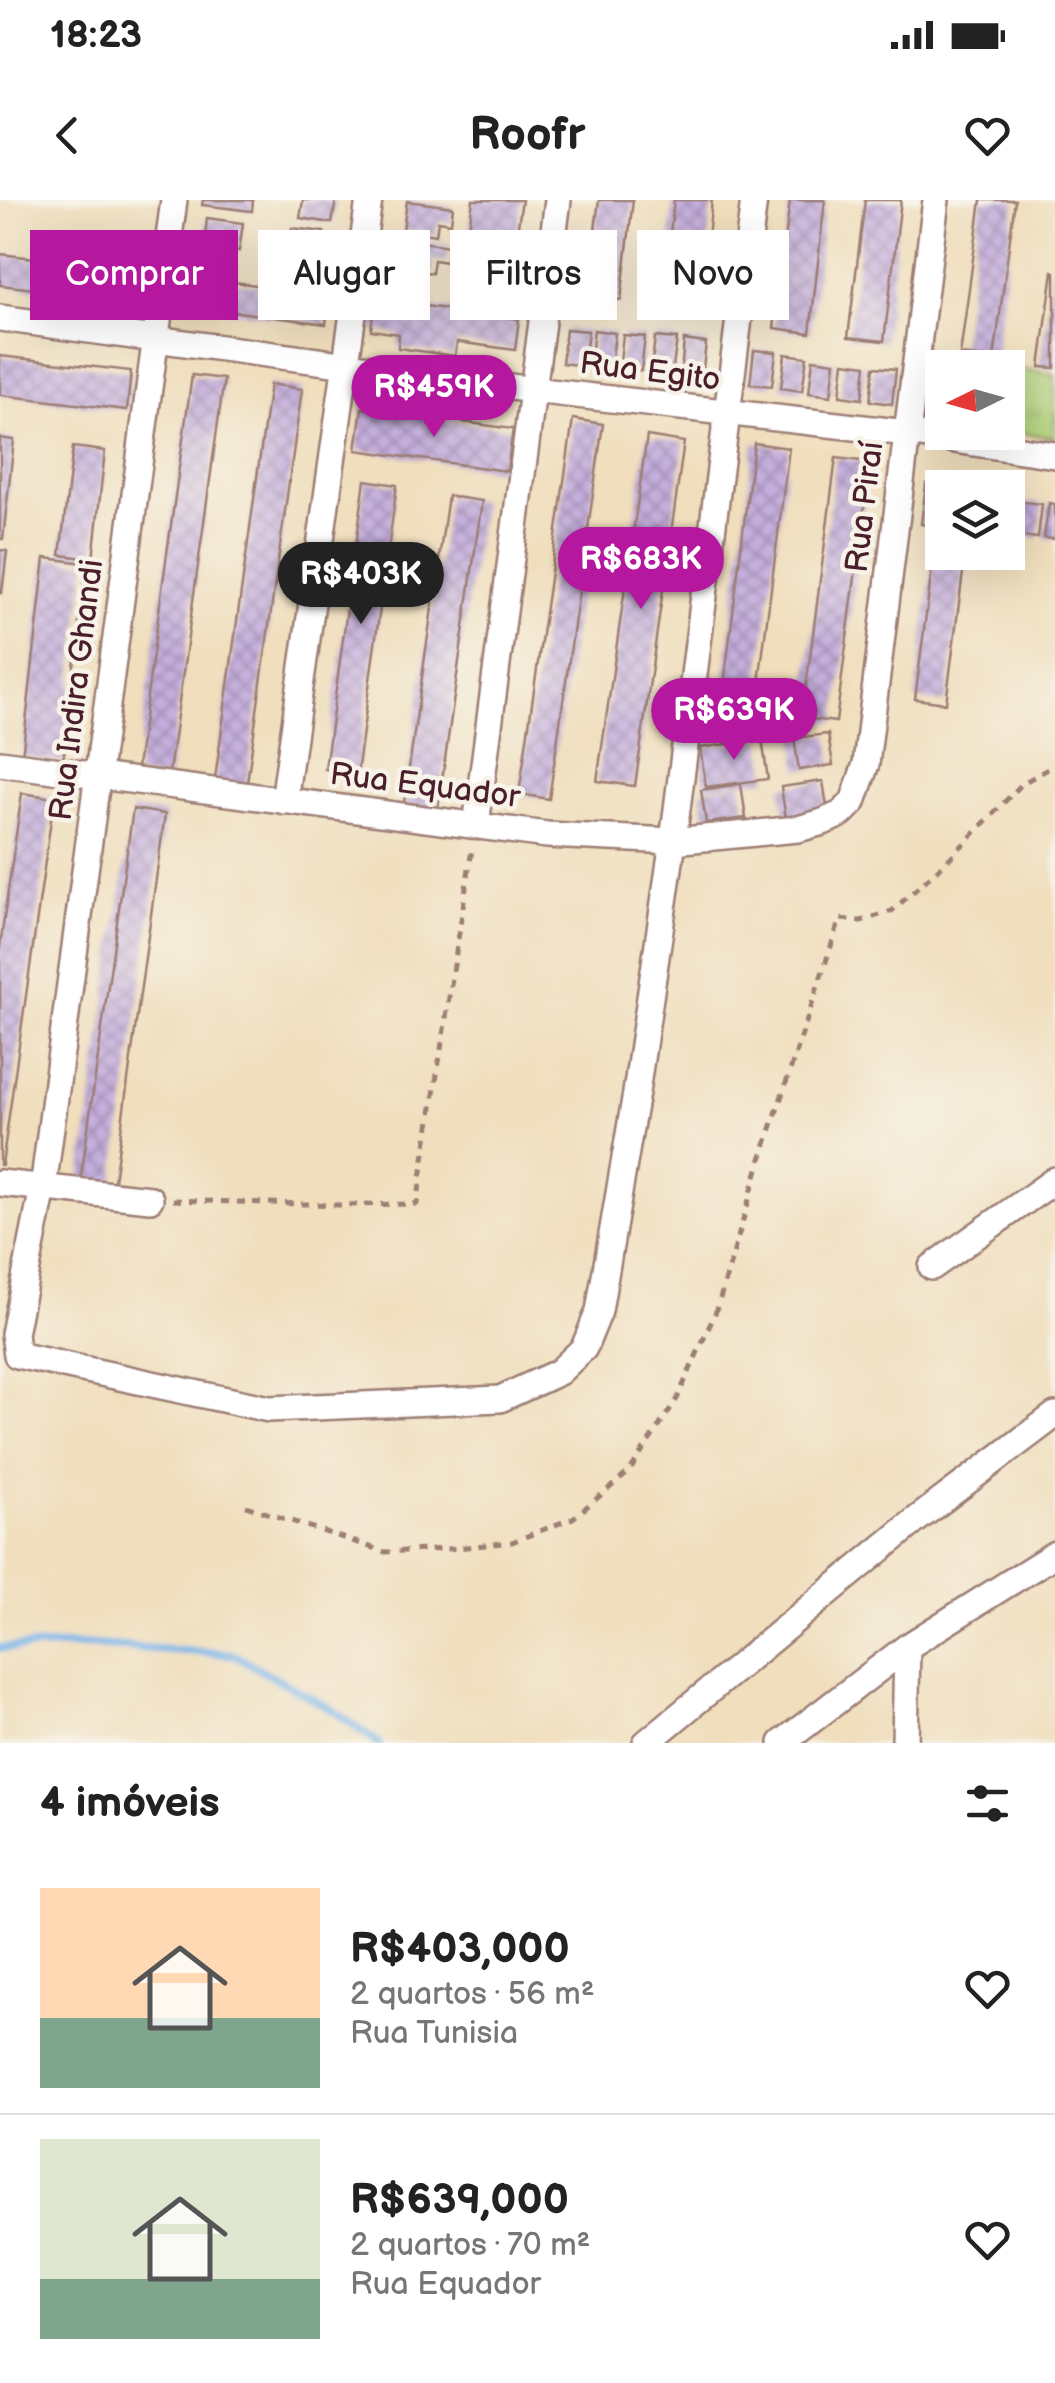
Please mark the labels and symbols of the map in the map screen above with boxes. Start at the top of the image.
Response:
street label: Rua Egito [577,344,723,400]
north arrow [925,350,1025,450]
pin: R$459K [353,355,515,440]
street label: Rua Piraí [838,439,892,575]
pin: R$683K [560,527,722,612]
pin: R$403K [280,542,442,627]
street label: Rua Indira Ghandi [42,557,112,823]
pin: R$639K [653,678,815,763]
street label: Rua Equador [328,755,523,817]

